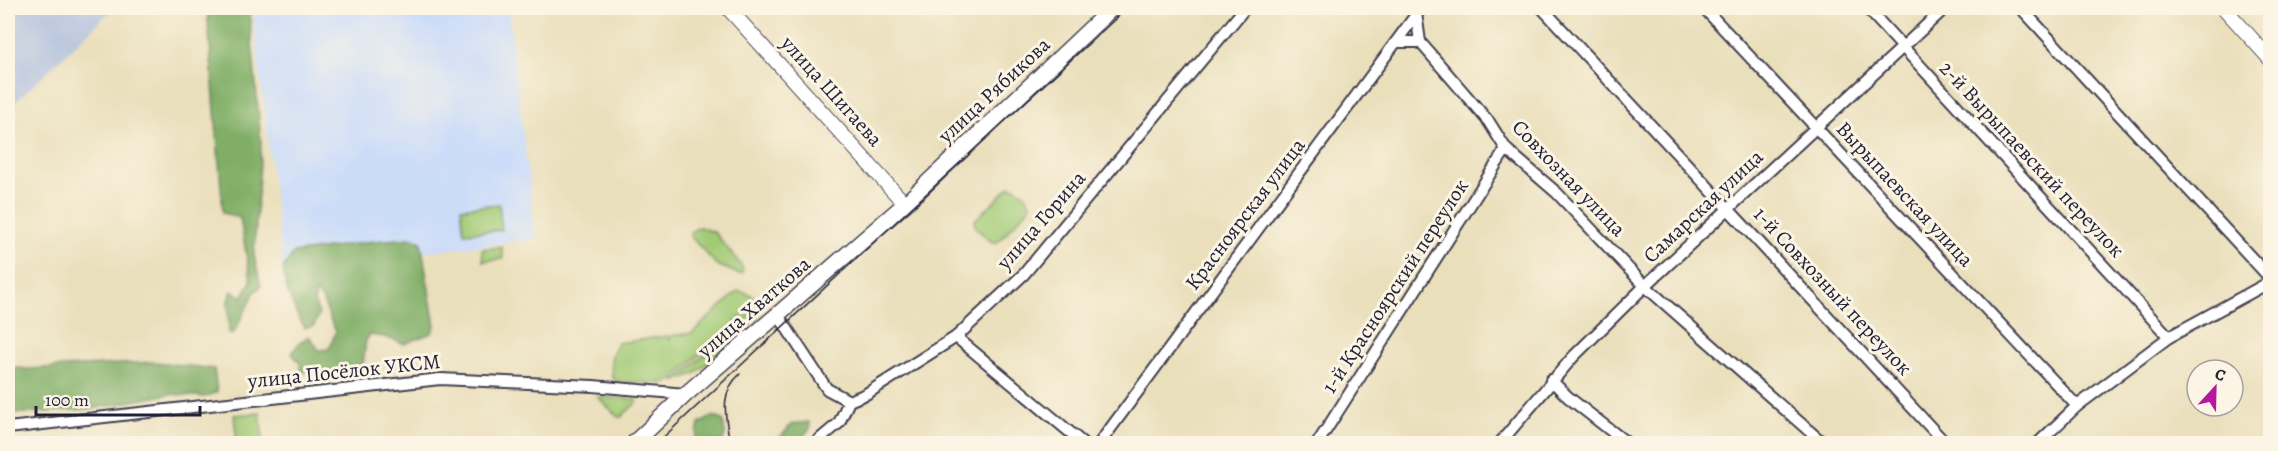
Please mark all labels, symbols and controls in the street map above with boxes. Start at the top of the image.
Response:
street label: улица Шигаева [774,29,889,153]
street label: улица Рябикова [931,31,1056,150]
street label: 2-й Вырыпаевский переулок [1933,55,2131,263]
street label: Совхозная улица [1506,113,1632,243]
street label: Вырыпаевская улица [1830,115,1980,273]
street label: Красноярская улица [1179,132,1312,296]
street label: Самарская улица [1637,143,1769,269]
street label: улица Горина [990,164,1092,276]
street label: 1-й Красноярский переулок [1315,173,1475,399]
street label: 1-й Совхозный переулок [1747,201,1919,381]
street label: улица Хваткова [691,250,817,365]
street label: улица Посёлок УКСМ [245,347,442,395]
north arrow [2185,358,2245,418]
text: С [2212,363,2229,387]
scale bar [36,379,200,417]
text: 100 m [45,388,89,412]

